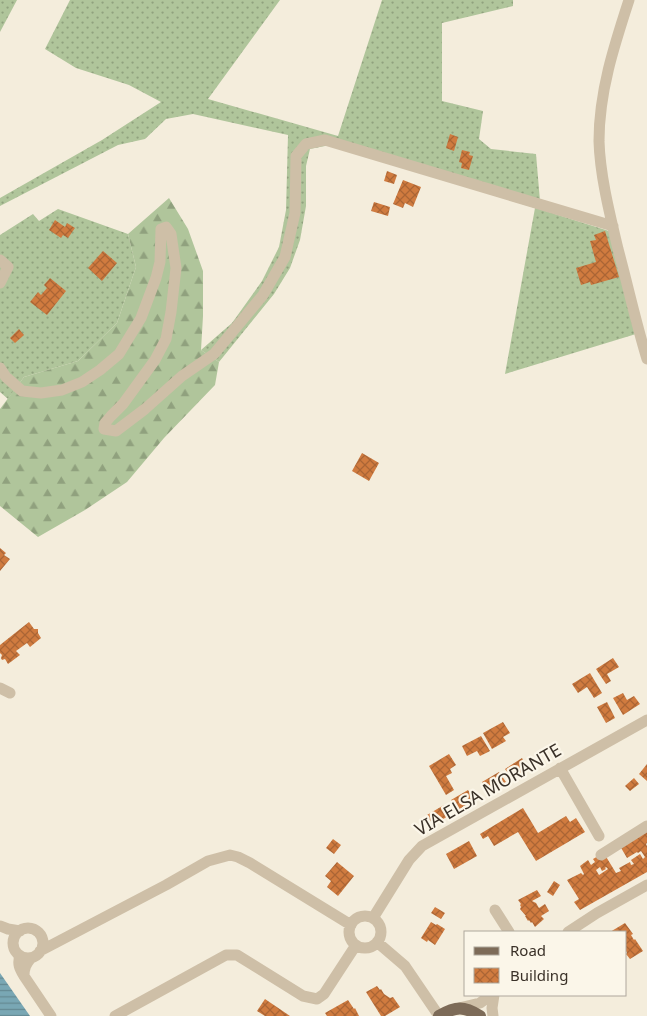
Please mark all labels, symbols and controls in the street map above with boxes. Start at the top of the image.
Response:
street label: VIA ELSA MORANTE [410,737,565,841]
legend [464,931,627,996]
text: Road [510,940,546,960]
text: Building [510,965,568,985]

